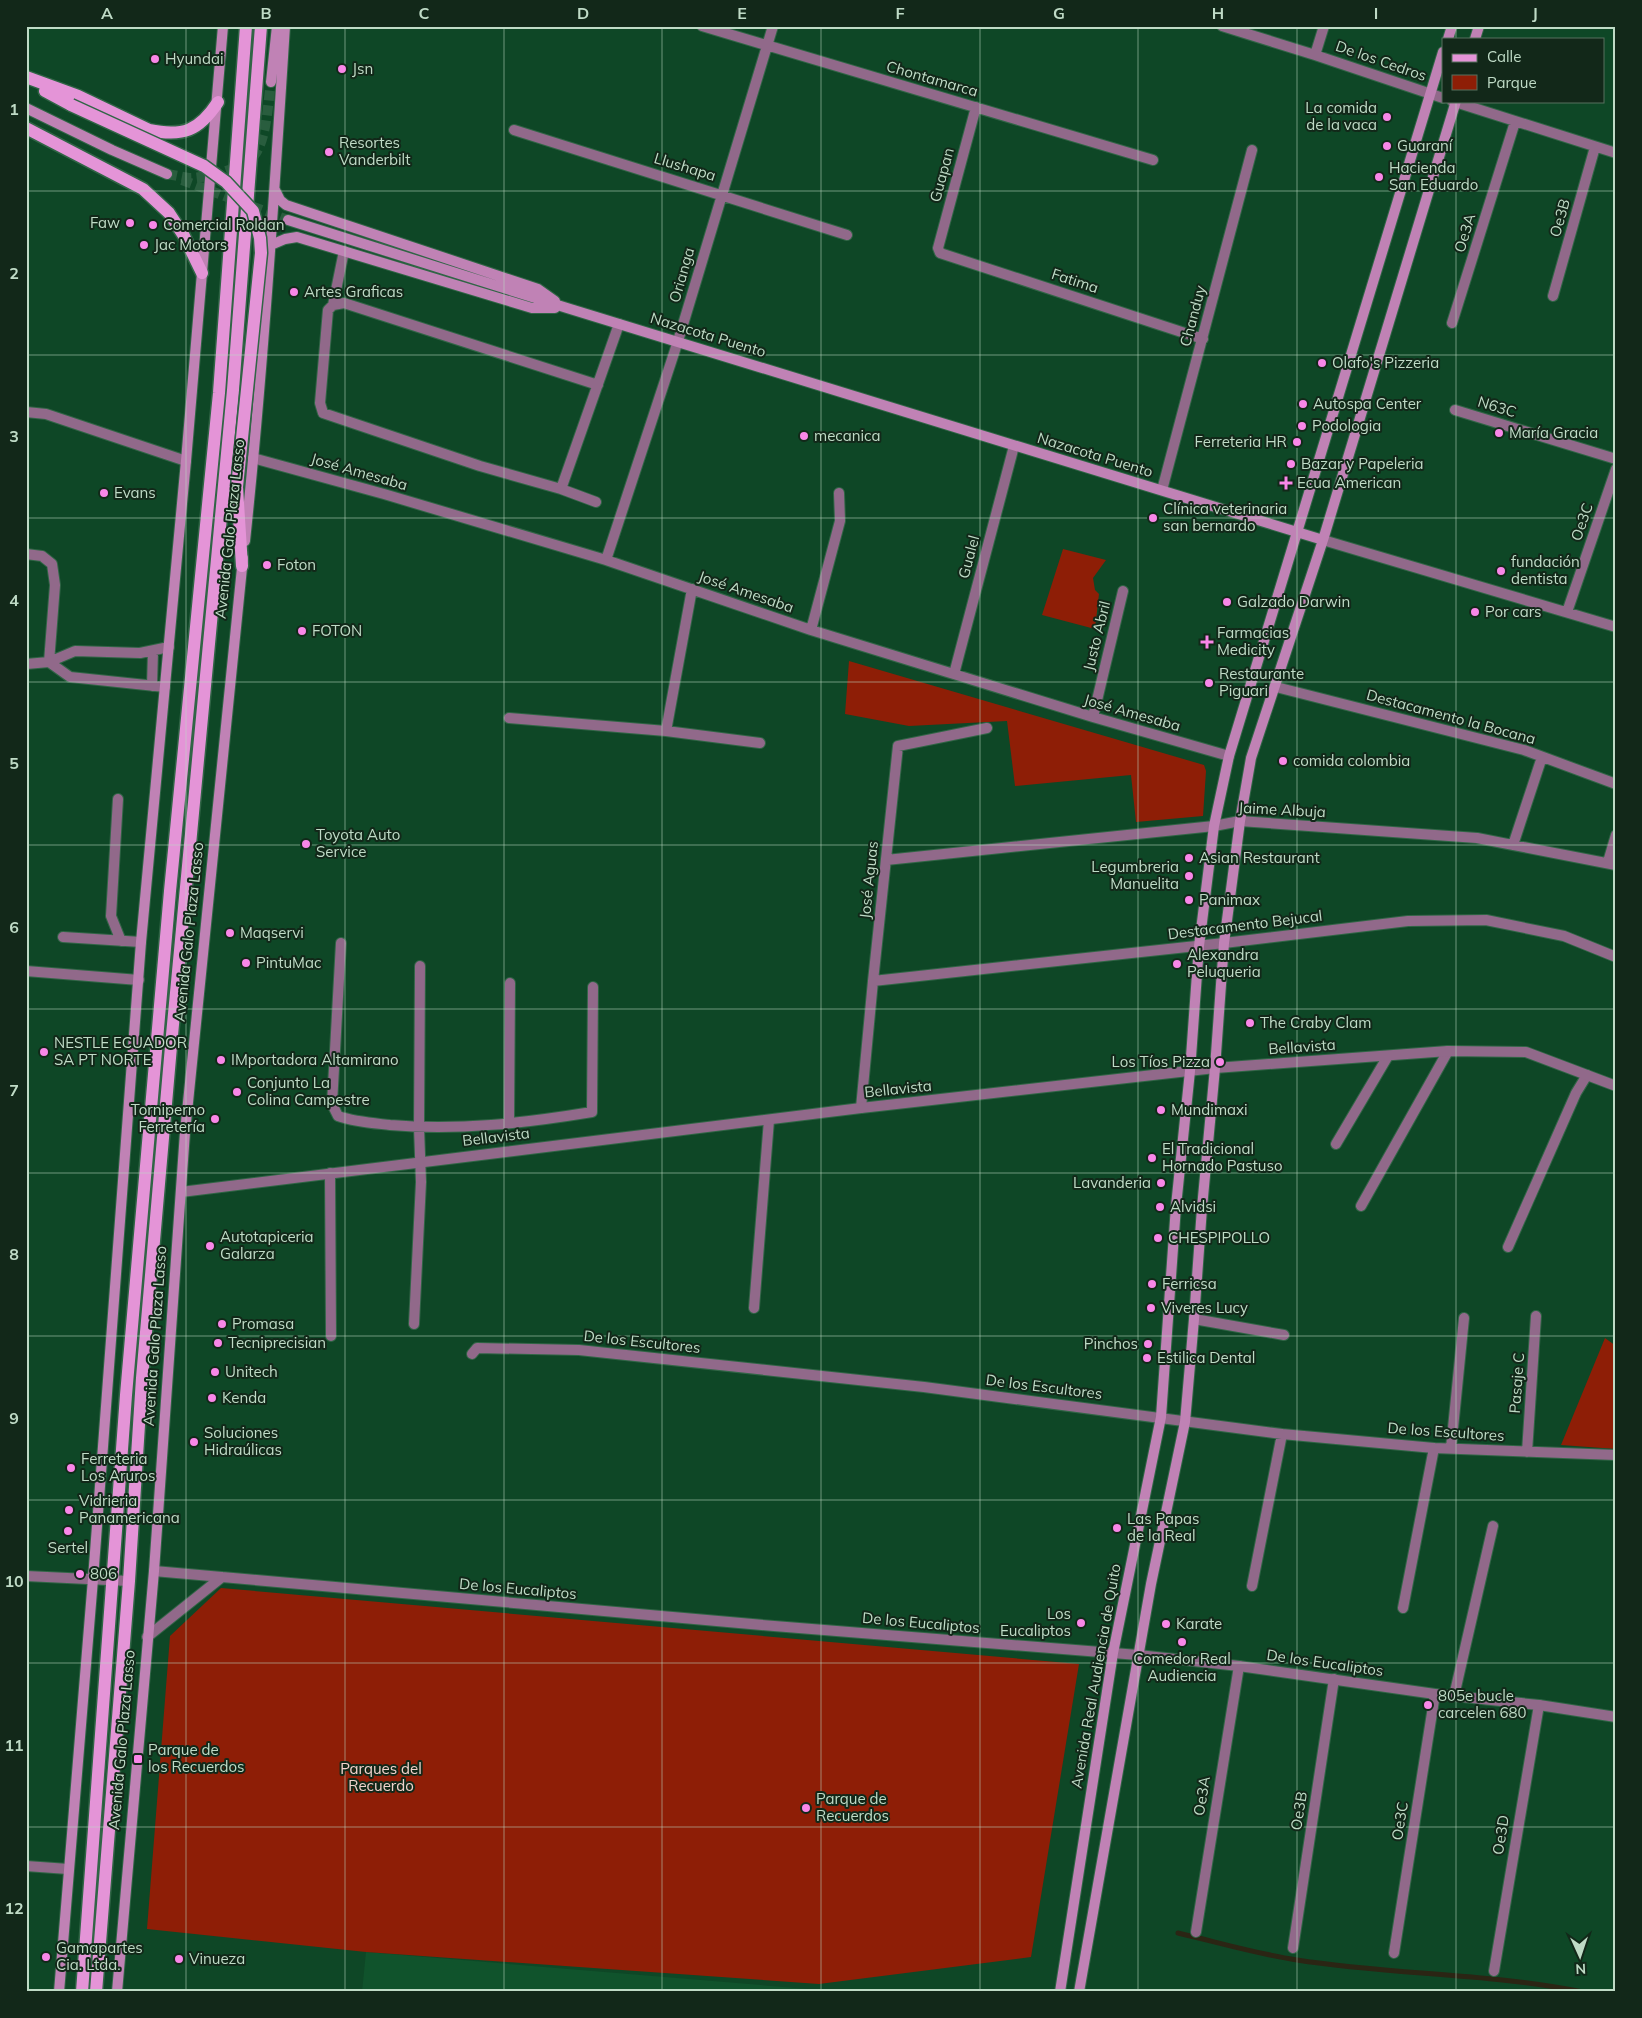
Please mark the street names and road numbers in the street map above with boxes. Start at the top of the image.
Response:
street label: De los Cedros [1333,36,1429,85]
street label: Chontamarca [884,56,980,101]
street label: Guapan [925,146,958,204]
street label: Llushapa [652,148,718,185]
street label: Oe3B [1545,197,1574,239]
street label: Oe3A [1450,211,1479,255]
street label: Orianga [665,245,698,305]
street label: Fatima [1049,264,1101,297]
street label: Chanduy [1175,283,1210,348]
street label: Nazacota Puento [648,308,768,361]
street label: N63C [1475,392,1519,421]
street label: Nazacota Puento [1035,428,1155,481]
street label: Avenida Galo Plaza Lasso [211,438,248,620]
street label: José Amesaba [309,449,410,494]
street label: Oe3C [1566,500,1597,543]
street label: Gualel [954,533,983,581]
street label: José Amesaba [696,566,796,617]
street label: Justo Abril [1079,599,1114,673]
street label: Destacamento la Bocana [1364,685,1538,748]
street label: José Amesaba [1082,690,1183,735]
street label: Jaime Albuja [1238,798,1326,821]
street label: José Aguas [855,840,882,920]
street label: Avenida Galo Plaza Lasso [170,841,207,1023]
street label: Destacamento Bejucal [1167,906,1323,943]
street label: Bellavista [1268,1035,1336,1058]
street label: Bellavista [863,1076,933,1101]
street label: Bellavista [461,1123,531,1150]
street label: Avenida Galo Plaza Lasso [139,1245,170,1427]
street label: De los Escultores [583,1326,701,1357]
street label: Pasaje C [1505,1352,1528,1414]
street label: De los Escultores [985,1370,1103,1403]
street label: De los Escultores [1387,1418,1505,1445]
street label: Avenida Real Audiencia de Quito [1066,1562,1125,1790]
street label: De los Eucaliptos [459,1574,578,1603]
street label: De los Eucaliptos [862,1608,981,1637]
street label: De los Eucaliptos [1265,1645,1385,1680]
street label: Avenida Galo Plaza Lasso [104,1649,139,1831]
street label: Oe3A [1189,1775,1214,1817]
street label: Oe3B [1286,1790,1311,1832]
street label: Oe3C [1387,1800,1412,1842]
street label: Oe3D [1488,1814,1513,1856]

